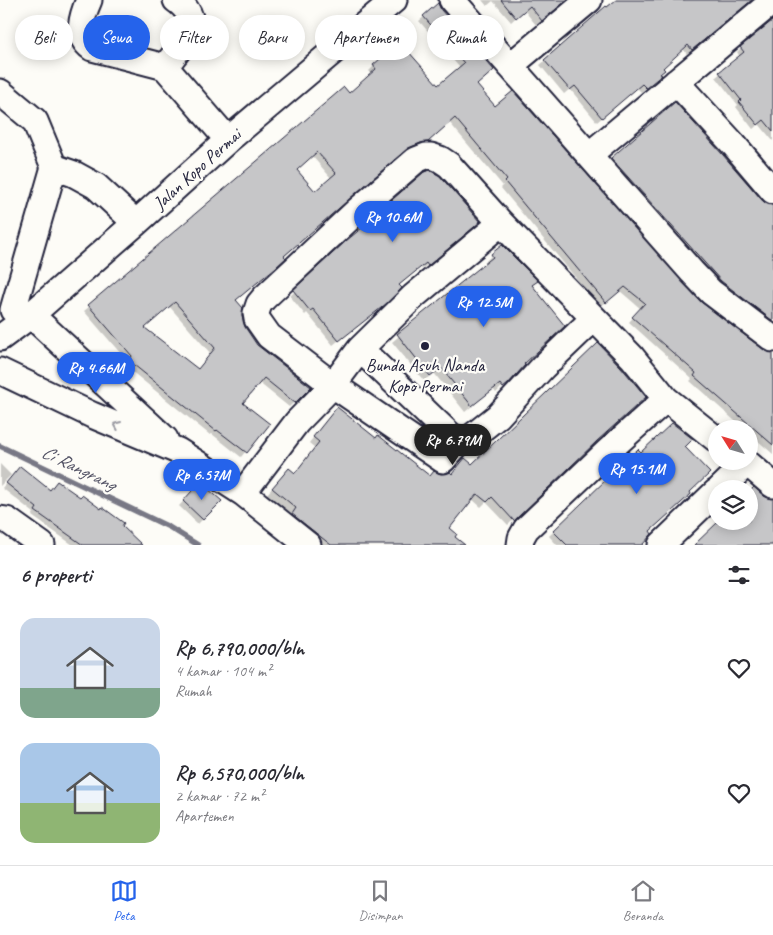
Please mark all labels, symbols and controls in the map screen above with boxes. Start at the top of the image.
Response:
chip: Beli [15,15,73,60]
chip: Sewa [83,15,150,60]
chip: Filter [160,15,229,60]
chip: Baru [239,15,305,60]
chip: Apartemen [315,15,417,60]
chip: Rumah [427,15,504,60]
street label: Jalan Kopo Permai [148,122,247,215]
pin: Rp 10.6M [341,200,445,243]
text: Rp 10.6M [365,207,421,227]
pin: Rp 12.5M [432,286,536,328]
text: Rp 12.5M [456,292,512,312]
marker: Bunda Asuh Nanda Kopo Permai [419,340,431,352]
pin: Rp 4.66M [44,352,148,394]
place label: Bunda Asuh Nanda Kopo Permai [366,354,486,397]
text: Rp 4.66M [68,358,124,378]
north arrow [708,420,758,470]
map controls [708,420,758,530]
one-way arrow [113,421,122,431]
pin: Rp 6.79M [401,424,505,466]
text: Rp 6.79M [425,430,481,450]
water label: Ci Rangrang [38,440,122,498]
pin: Rp 15.1M [585,452,689,495]
pin: Rp 6.57M [150,458,254,501]
text: Rp 15.1M [609,459,665,479]
text: Rp 6.57M [174,465,230,485]
button: layers [708,480,758,530]
icon: filters [725,561,753,589]
text: 6 properti [20,562,92,588]
text: Rp 6,790,000/bln [175,635,304,661]
icon: home [60,638,120,698]
icon: heart [725,654,753,682]
text: 4 kamar · 104 m² [175,661,271,681]
text: Rumah [175,681,212,701]
text: Rp 6,570,000/bln [175,760,304,786]
icon: home [60,763,120,823]
icon: heart [725,779,753,807]
text: 2 kamar · 72 m² [175,786,264,806]
text: Apartemen [175,806,234,826]
tab: Peta [110,877,138,924]
tab: Disimpan [358,877,403,924]
tab: Beranda [623,877,663,924]

